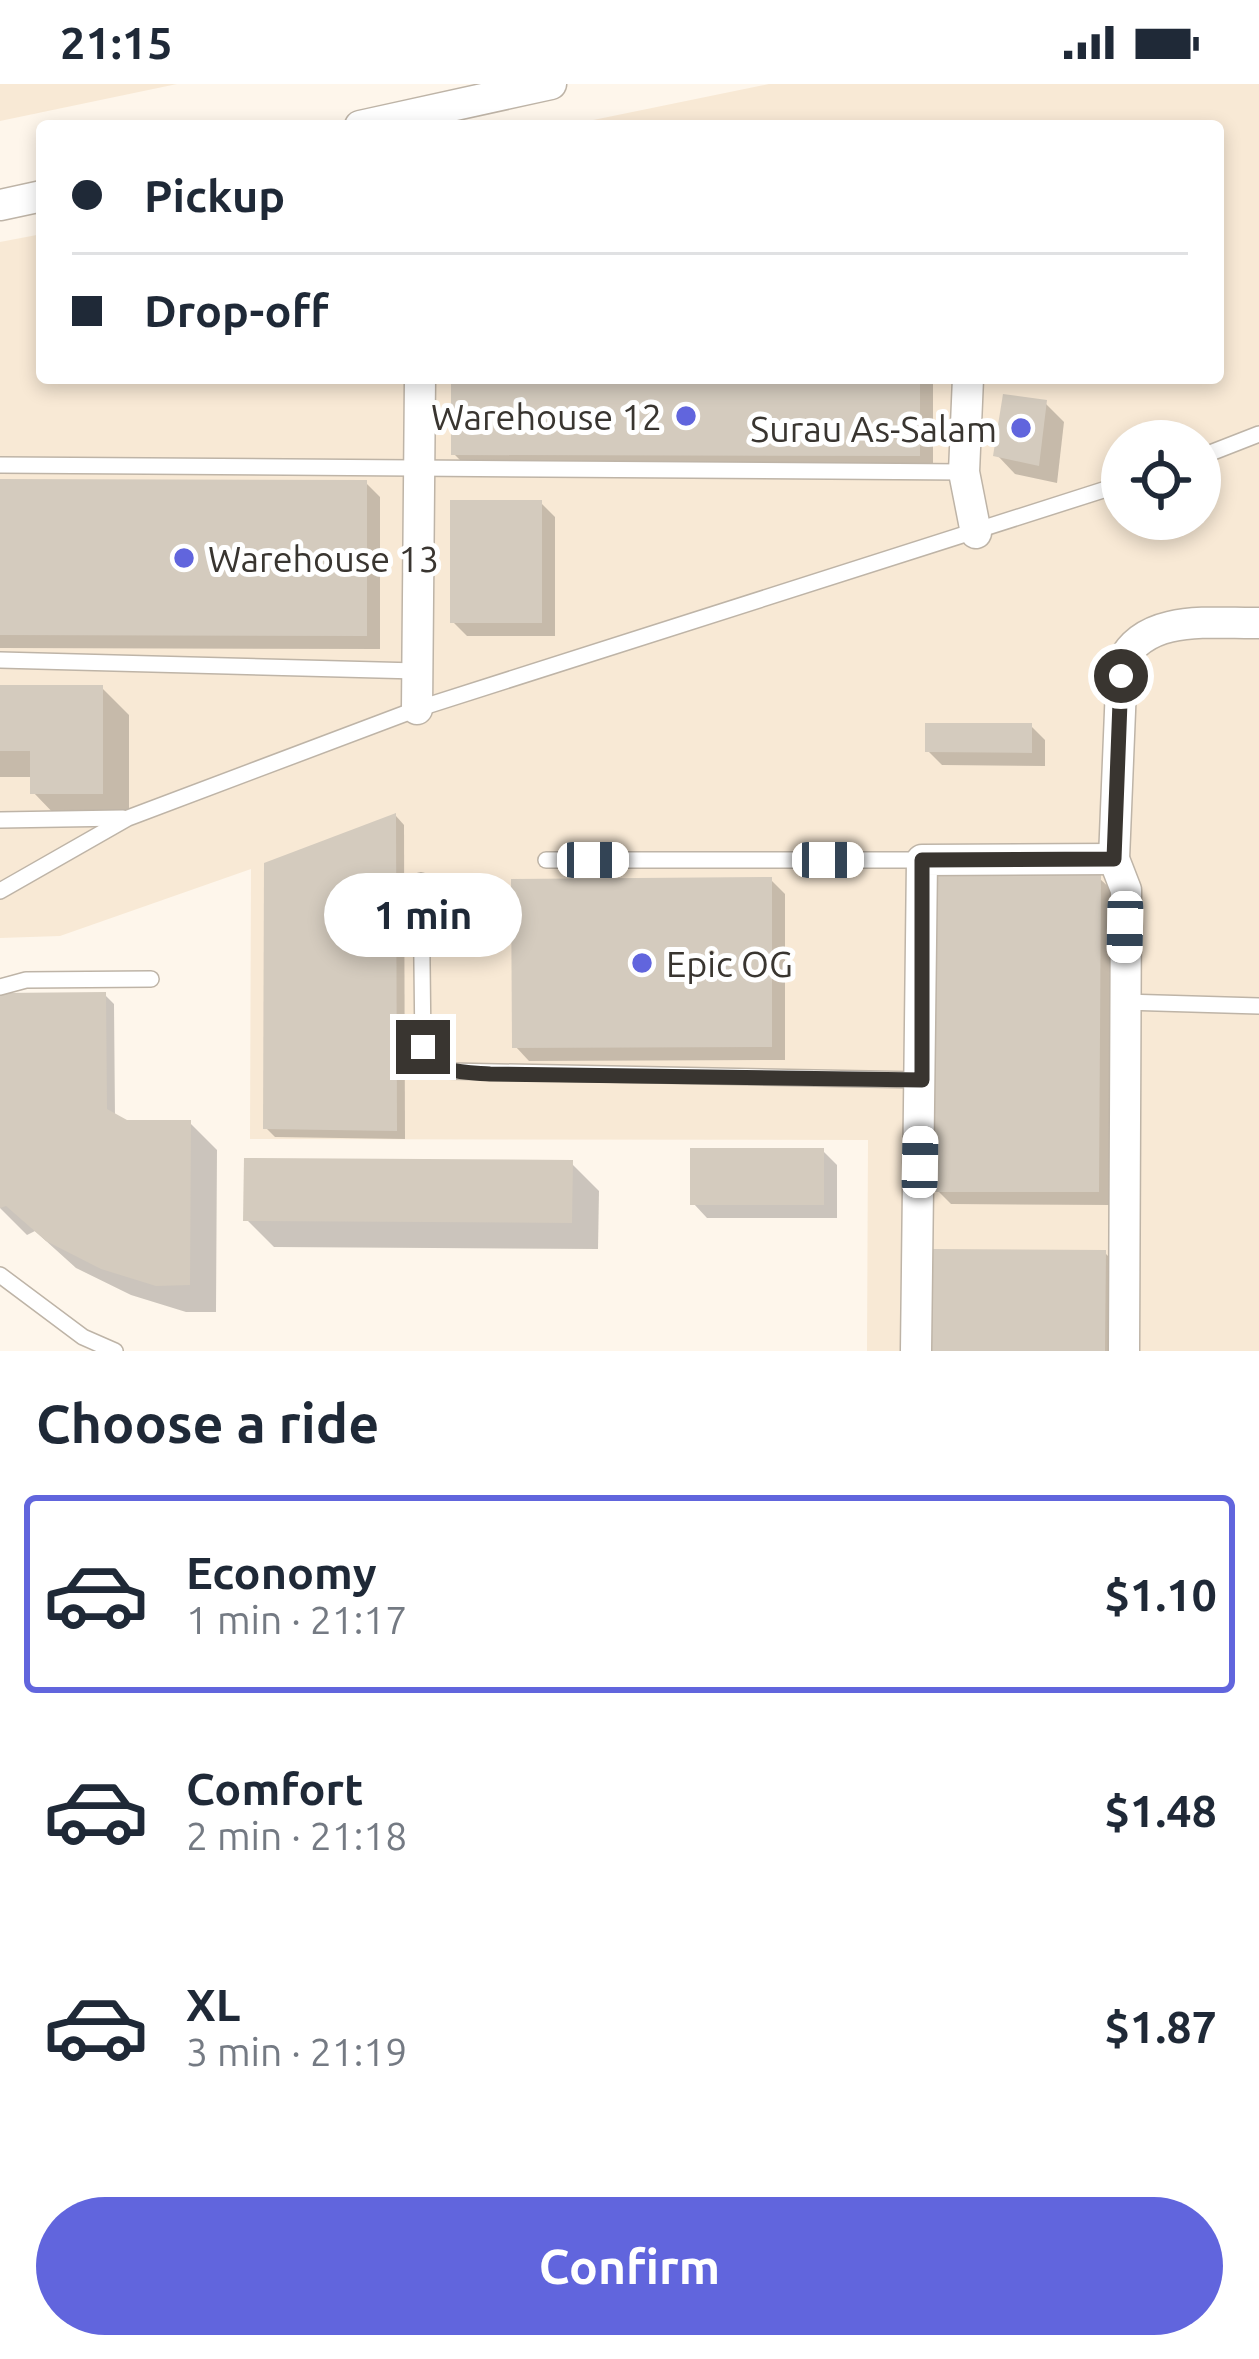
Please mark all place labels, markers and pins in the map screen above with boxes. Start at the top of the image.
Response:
place label: Warehouse 12 [431,396,662,437]
marker: Warehouse 12 [673,403,699,429]
place label: Surau As-Salam [750,408,997,449]
marker: Surau As-Salam [1008,415,1034,441]
place label: Warehouse 13 [208,538,439,579]
marker: Warehouse 13 [171,545,197,571]
place label: Epic OG [666,943,793,984]
marker: Epic OG [629,950,655,976]

